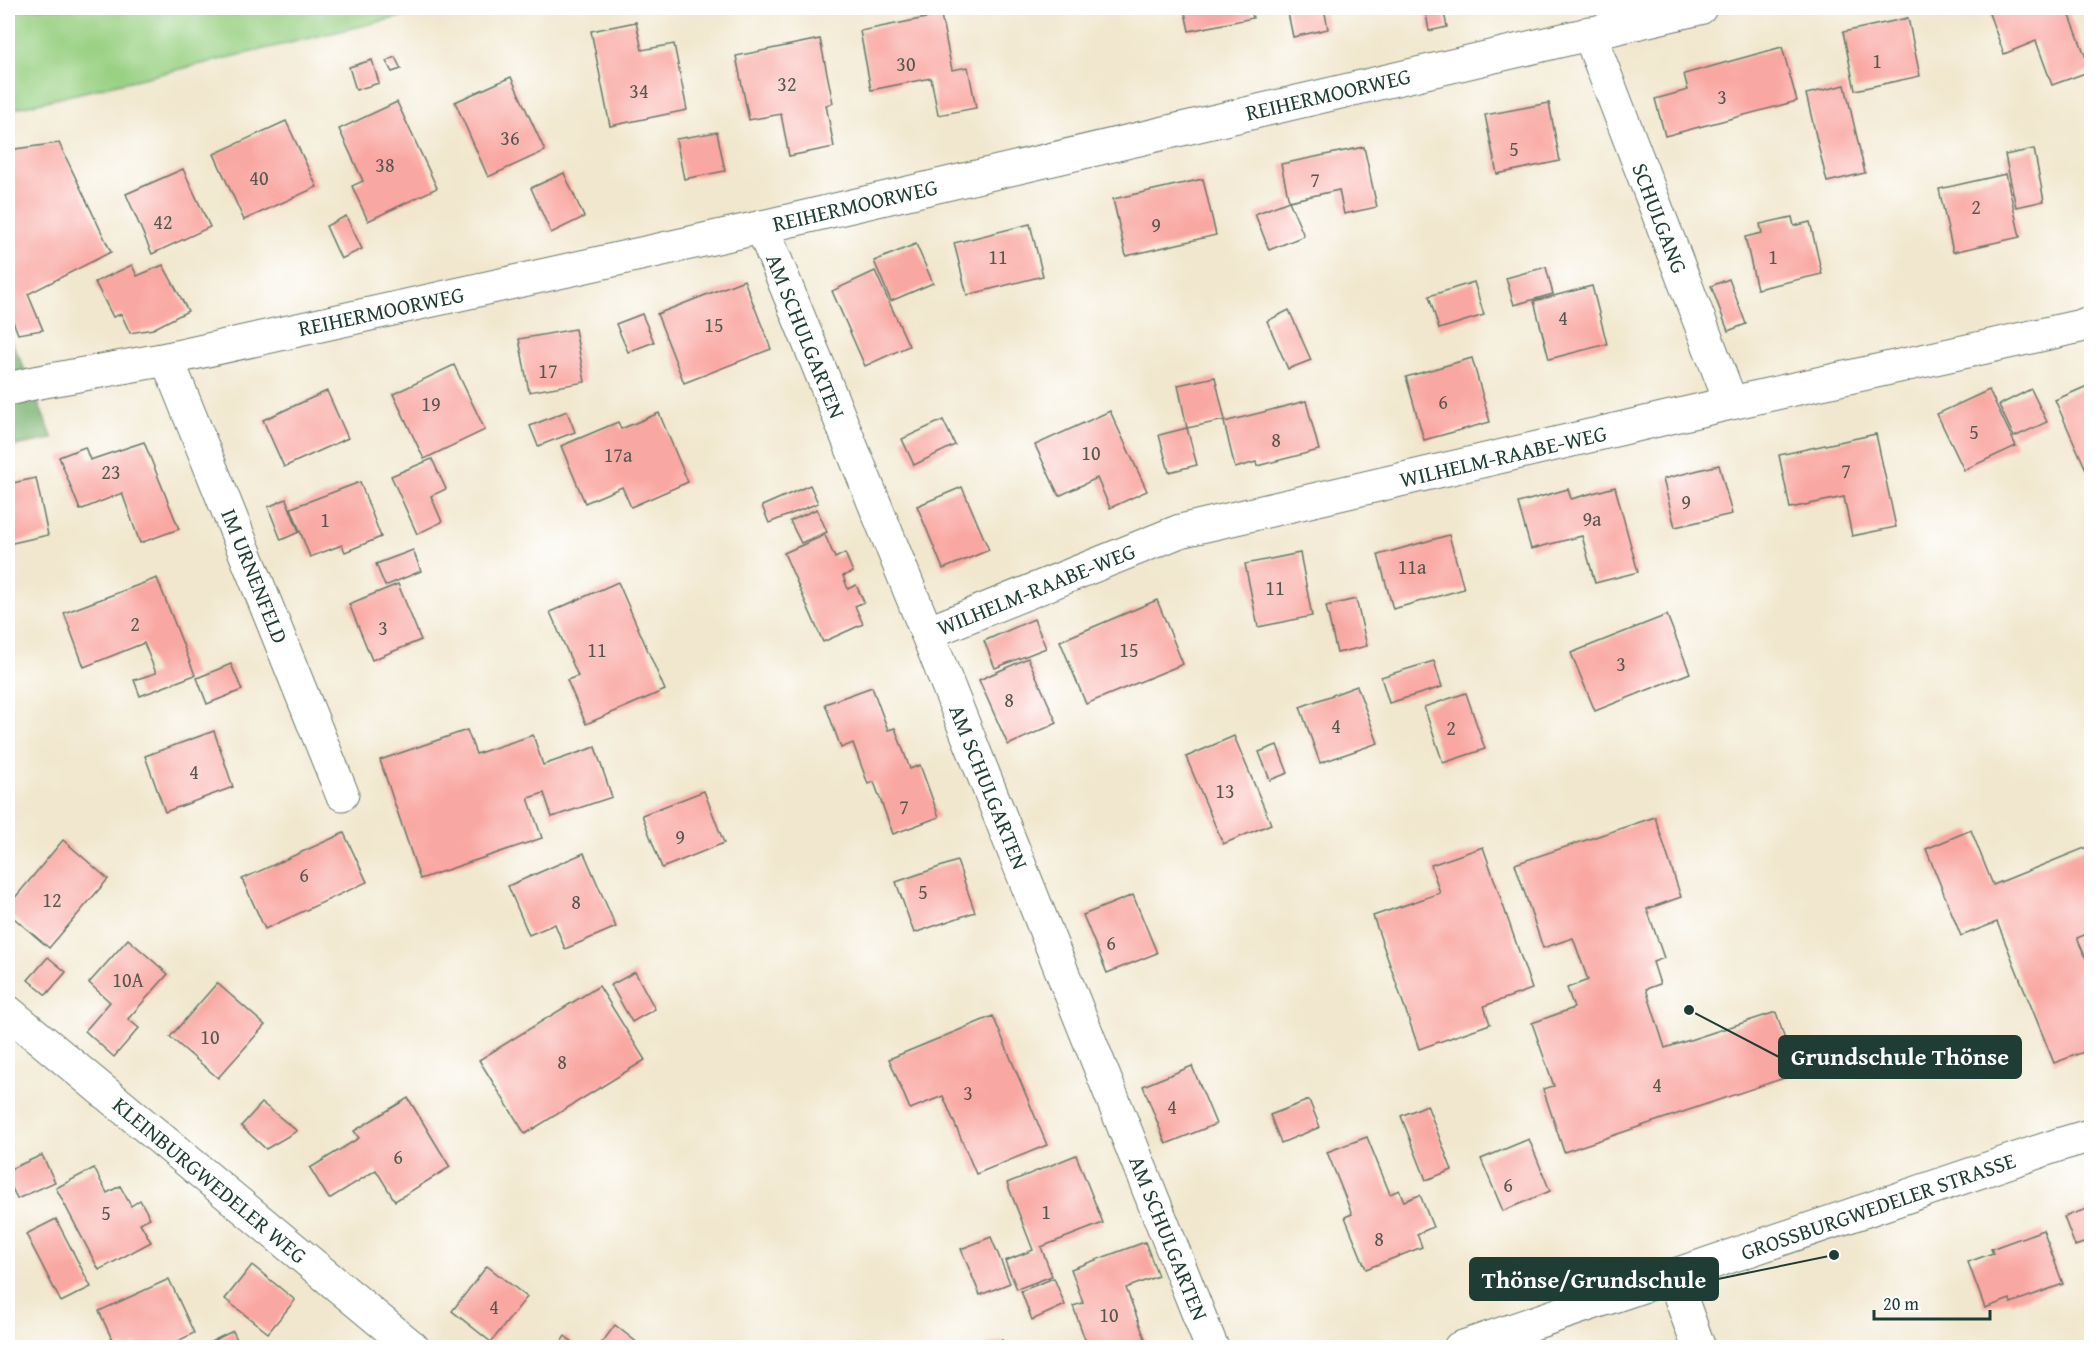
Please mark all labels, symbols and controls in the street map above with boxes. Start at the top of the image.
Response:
house number: 1 [1872,46,1882,75]
house number: 30 [896,49,916,78]
street label: REIHERMOORWEG [1242,59,1414,129]
house number: 32 [777,69,797,98]
house number: 34 [629,76,649,105]
house number: 3 [1717,82,1727,111]
house number: 36 [500,123,520,152]
house number: 5 [1509,134,1519,163]
house number: 38 [375,150,395,179]
street label: SCHULGANG [1624,158,1696,278]
house number: 40 [249,163,269,192]
house number: 7 [1310,165,1320,194]
street label: REIHERMOORWEG [769,170,941,240]
house number: 2 [1971,192,1981,221]
house number: 42 [153,207,173,236]
house number: 9 [1151,210,1161,239]
house number: 11 [988,242,1008,271]
house number: 1 [1768,242,1778,271]
street label: AM SCHULGARTEN [758,249,854,423]
street label: REIHERMOORWEG [295,278,467,344]
house number: 4 [1558,303,1568,332]
house number: 15 [704,310,724,339]
house number: 17 [538,356,558,385]
house number: 6 [1438,387,1448,416]
house number: 19 [421,389,441,418]
street label: WILHELM-RAABE-WEG [1396,417,1610,495]
house number: 5 [1969,417,1979,446]
house number: 8 [1271,425,1281,454]
house number: 10 [1081,438,1101,467]
house number: 17a [604,440,633,469]
house number: 7 [1841,456,1851,485]
house number: 23 [101,457,121,486]
house number: 9 [1681,487,1691,516]
street label: IM URNENFELD [213,504,297,648]
house number: 9a [1582,504,1602,533]
house number: 1 [320,505,330,534]
street label: WILHELM-RAABE-WEG [932,535,1140,643]
house number: 11a [1398,552,1427,581]
house number: 11 [1265,573,1285,602]
house number: 2 [130,609,140,638]
house number: 3 [378,613,388,642]
house number: 11 [587,635,607,664]
house number: 15 [1119,635,1139,664]
house number: 3 [1616,649,1626,678]
house number: 8 [1004,685,1014,714]
street label: AM SCHULGARTEN [941,700,1037,874]
house number: 4 [1331,711,1341,740]
house number: 2 [1446,713,1456,742]
house number: 4 [189,757,199,786]
house number: 13 [1215,776,1235,805]
house number: 7 [899,792,909,821]
house number: 9 [675,822,685,851]
house number: 6 [299,860,309,889]
house number: 5 [918,877,928,906]
house number: 12 [42,885,62,914]
house number: 8 [571,887,581,916]
house number: 6 [1106,928,1116,957]
house number: 10A [112,965,144,994]
house number: 10 [200,1022,220,1051]
callout: Grundschule Thönse [1779,1036,2021,1078]
text: Grundschule Thönse [1791,1039,2009,1074]
house number: 8 [557,1047,567,1076]
house number: 4 [1652,1070,1662,1099]
house number: 3 [963,1078,973,1107]
street label: KLEINBURGWEDELER WEG [106,1089,314,1271]
house number: 4 [1167,1092,1177,1121]
house number: 6 [393,1142,403,1171]
street label: GROSSBURGWEDELER STRASSE [1736,1144,2020,1268]
street label: AM SCHULGARTEN [1121,1151,1217,1325]
house number: 6 [1503,1170,1513,1199]
house number: 1 [1041,1197,1051,1226]
house number: 5 [101,1198,111,1227]
house number: 8 [1374,1224,1384,1253]
callout: Thönse/Grundschule [1470,1258,1718,1300]
text: Thönse/Grundschule [1482,1262,1706,1297]
scale bar [1874,1283,1990,1321]
text: 20 m [1883,1290,1919,1317]
house number: 4 [489,1292,499,1321]
house number: 10 [1099,1300,1119,1329]

